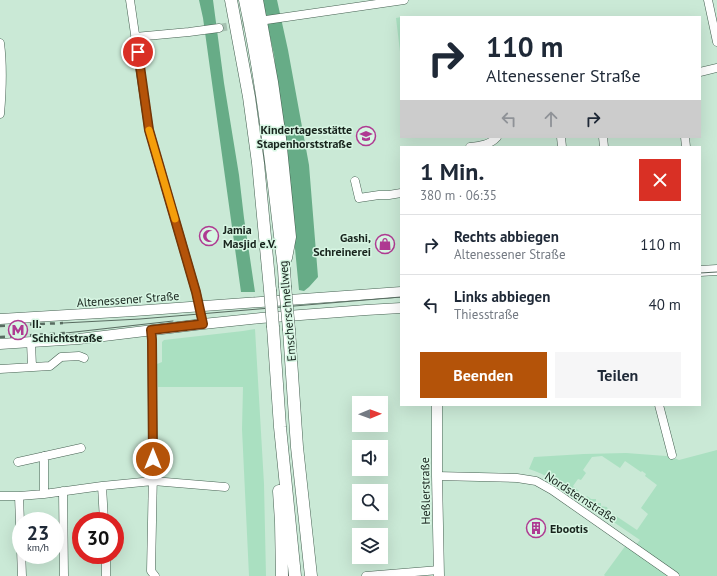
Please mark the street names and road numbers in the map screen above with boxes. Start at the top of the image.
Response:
street label: Emscherschnellweg [275,260,299,362]
street label: Altenessener Straße [76,288,180,310]
street label: Heßlerstraße [417,457,433,525]
street label: Nordsternstraße [542,468,620,526]

